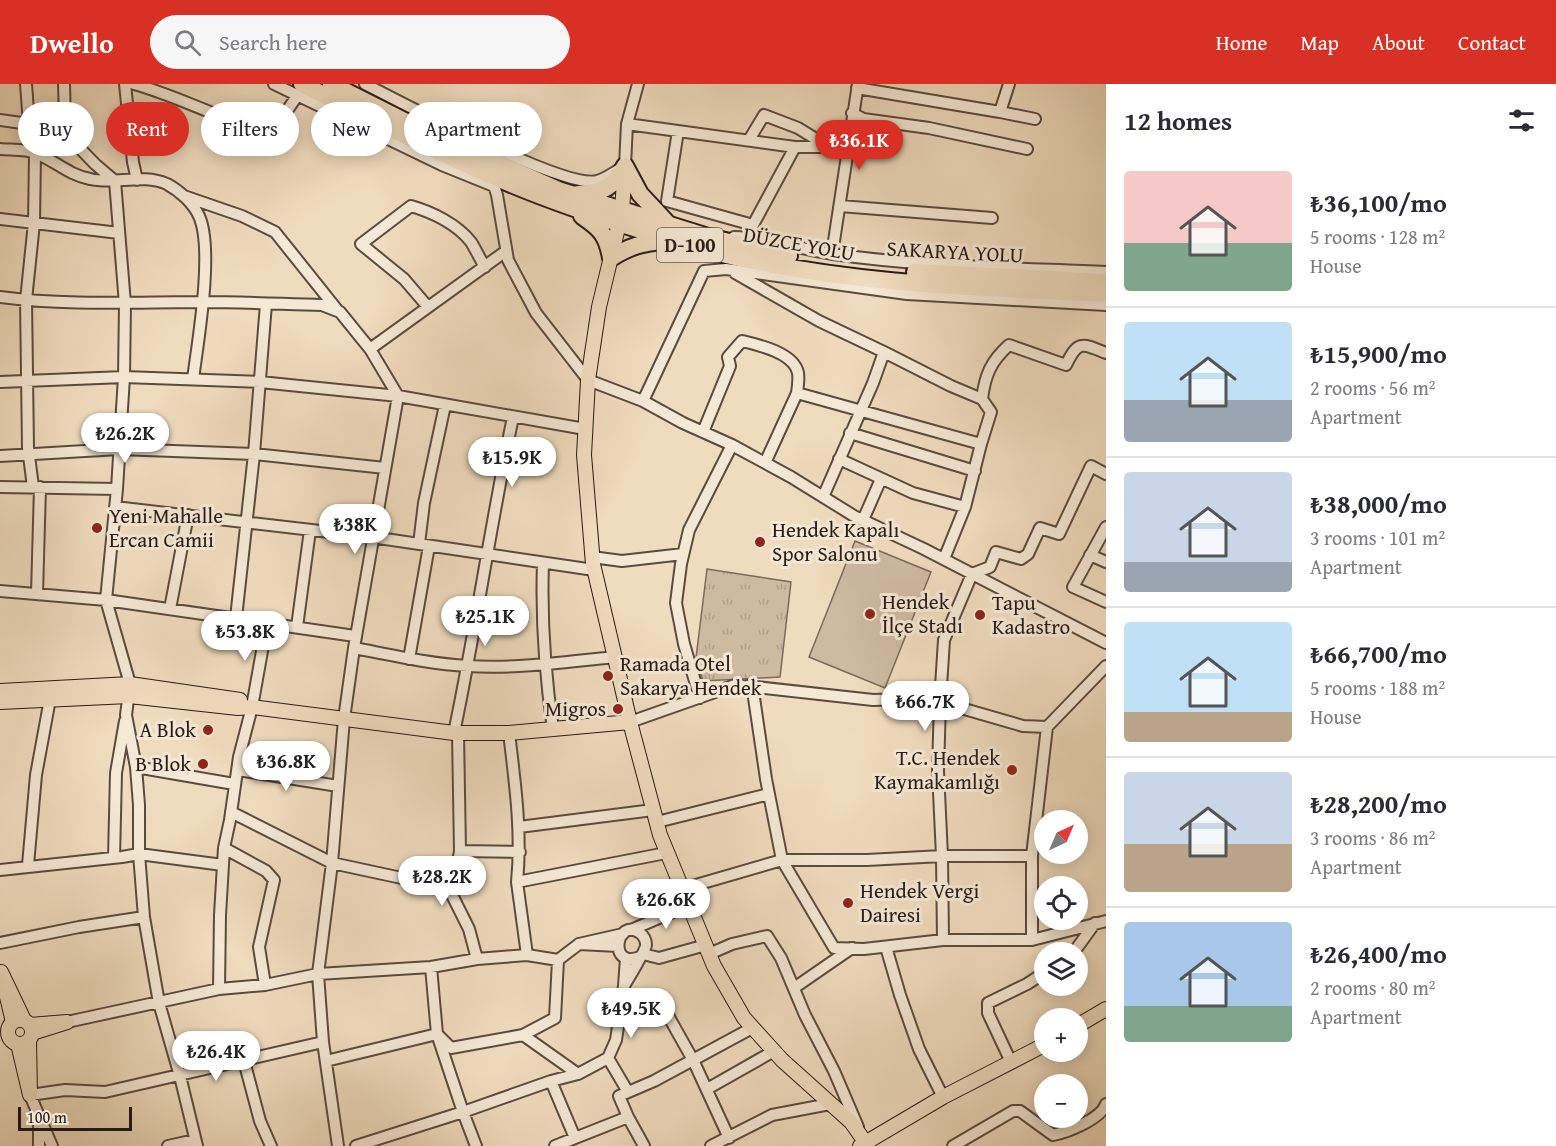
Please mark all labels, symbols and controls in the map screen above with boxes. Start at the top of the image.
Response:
search box [150,15,570,69]
text: Dwello [30,22,114,63]
icon: search [171,26,204,59]
text: Search here [219,26,327,58]
text: Home [1216,27,1267,58]
text: Map [1300,27,1339,58]
text: About [1372,27,1425,58]
text: Contact [1458,27,1526,58]
text: 12 homes [1124,101,1232,140]
chip: Buy [18,102,94,156]
chip: Rent [106,102,189,156]
chip: Filters [201,102,299,156]
chip: New [311,102,392,156]
chip: Apartment [404,102,542,156]
icon: filters [1505,104,1538,137]
pin: ₺36.1K [810,120,908,171]
text: ₺36.1K [829,125,889,154]
text: ₺36,100/mo [1310,183,1447,222]
icon: home [1172,195,1244,267]
street label: DÜZCE YOLU [741,218,858,269]
text: 5 rooms · 128 m² [1310,222,1445,251]
road number: D-100 [657,228,723,262]
street label: SAKARYA YOLU [886,232,1025,271]
text: House [1310,251,1362,280]
text: ₺15,900/mo [1310,334,1447,373]
icon: home [1172,346,1244,418]
text: 2 rooms · 56 m² [1310,373,1436,402]
text: Apartment [1310,402,1402,431]
pin: ₺26.2K [76,413,174,464]
text: ₺26.2K [95,418,155,447]
pin: ₺15.9K [463,437,561,488]
text: ₺15.9K [482,442,542,471]
text: ₺38,000/mo [1310,484,1447,523]
icon: home [1172,496,1244,568]
place label: Yeni Mahalle Ercan Camii [109,500,223,555]
pin: ₺38K [319,504,391,555]
text: ₺38K [333,509,377,538]
place label: Hendek Kapalı Spor Salonu [772,514,899,569]
marker: Yeni Mahalle Ercan Camii [90,521,104,535]
text: 3 rooms · 101 m² [1310,523,1445,552]
marker: Hendek Kapalı Spor Salonu [753,535,767,549]
text: Apartment [1310,552,1402,581]
place label: Hendek İlçe Stadı [882,586,963,641]
place label: Tapu Kadastro [992,587,1070,642]
pin: ₺25.1K [436,596,534,647]
text: ₺25.1K [455,601,515,630]
marker: Hendek İlçe Stadı [863,607,877,621]
marker: Tapu Kadastro [973,608,987,622]
pin: ₺53.8K [196,611,294,662]
text: ₺53.8K [215,616,275,645]
text: ₺66,700/mo [1310,634,1447,673]
icon: home [1172,646,1244,718]
place label: Ramada Otel Sakarya Hendek [620,648,762,703]
marker: Ramada Otel Sakarya Hendek [601,669,615,683]
text: 5 rooms · 188 m² [1310,673,1445,702]
pin: ₺66.7K [876,681,974,732]
text: ₺66.7K [895,686,955,715]
place label: Migros [545,693,606,724]
marker: Migros [611,702,625,716]
text: House [1310,702,1362,731]
place label: A Blok [139,714,196,745]
marker: A Blok [201,723,215,737]
pin: ₺36.8K [237,741,335,792]
place label: T.C. Hendek Kaymakamlığı [874,742,1000,797]
text: ₺36.8K [256,746,316,775]
place label: B Blok [135,748,191,779]
marker: B Blok [196,757,210,771]
marker: T.C. Hendek Kaymakamlığı [1005,763,1019,777]
text: ₺28,200/mo [1310,784,1447,823]
icon: home [1172,796,1244,868]
north arrow [1034,810,1088,864]
map controls [1034,810,1088,1128]
text: 3 rooms · 86 m² [1310,823,1436,852]
text: Apartment [1310,852,1402,881]
pin: ₺28.2K [393,856,491,907]
text: ₺28.2K [412,861,472,890]
place label: Hendek Vergi Dairesi [860,875,979,930]
button: locate [1034,876,1088,930]
pin: ₺26.6K [617,879,715,930]
text: ₺26.6K [636,884,696,913]
marker: Hendek Vergi Dairesi [841,896,855,910]
text: ₺26,400/mo [1310,934,1447,973]
button: layers [1034,942,1088,996]
icon: home [1172,946,1244,1018]
text: 2 rooms · 80 m² [1310,973,1436,1002]
pin: ₺49.5K [582,988,680,1039]
text: ₺49.5K [601,993,661,1022]
text: Apartment [1310,1002,1402,1031]
button: + [1034,1008,1088,1062]
pin: ₺26.4K [167,1031,265,1082]
text: ₺26.4K [186,1036,246,1065]
button: − [1034,1074,1088,1128]
scale bar [18,1104,132,1132]
text: 100 m [27,1105,67,1129]

